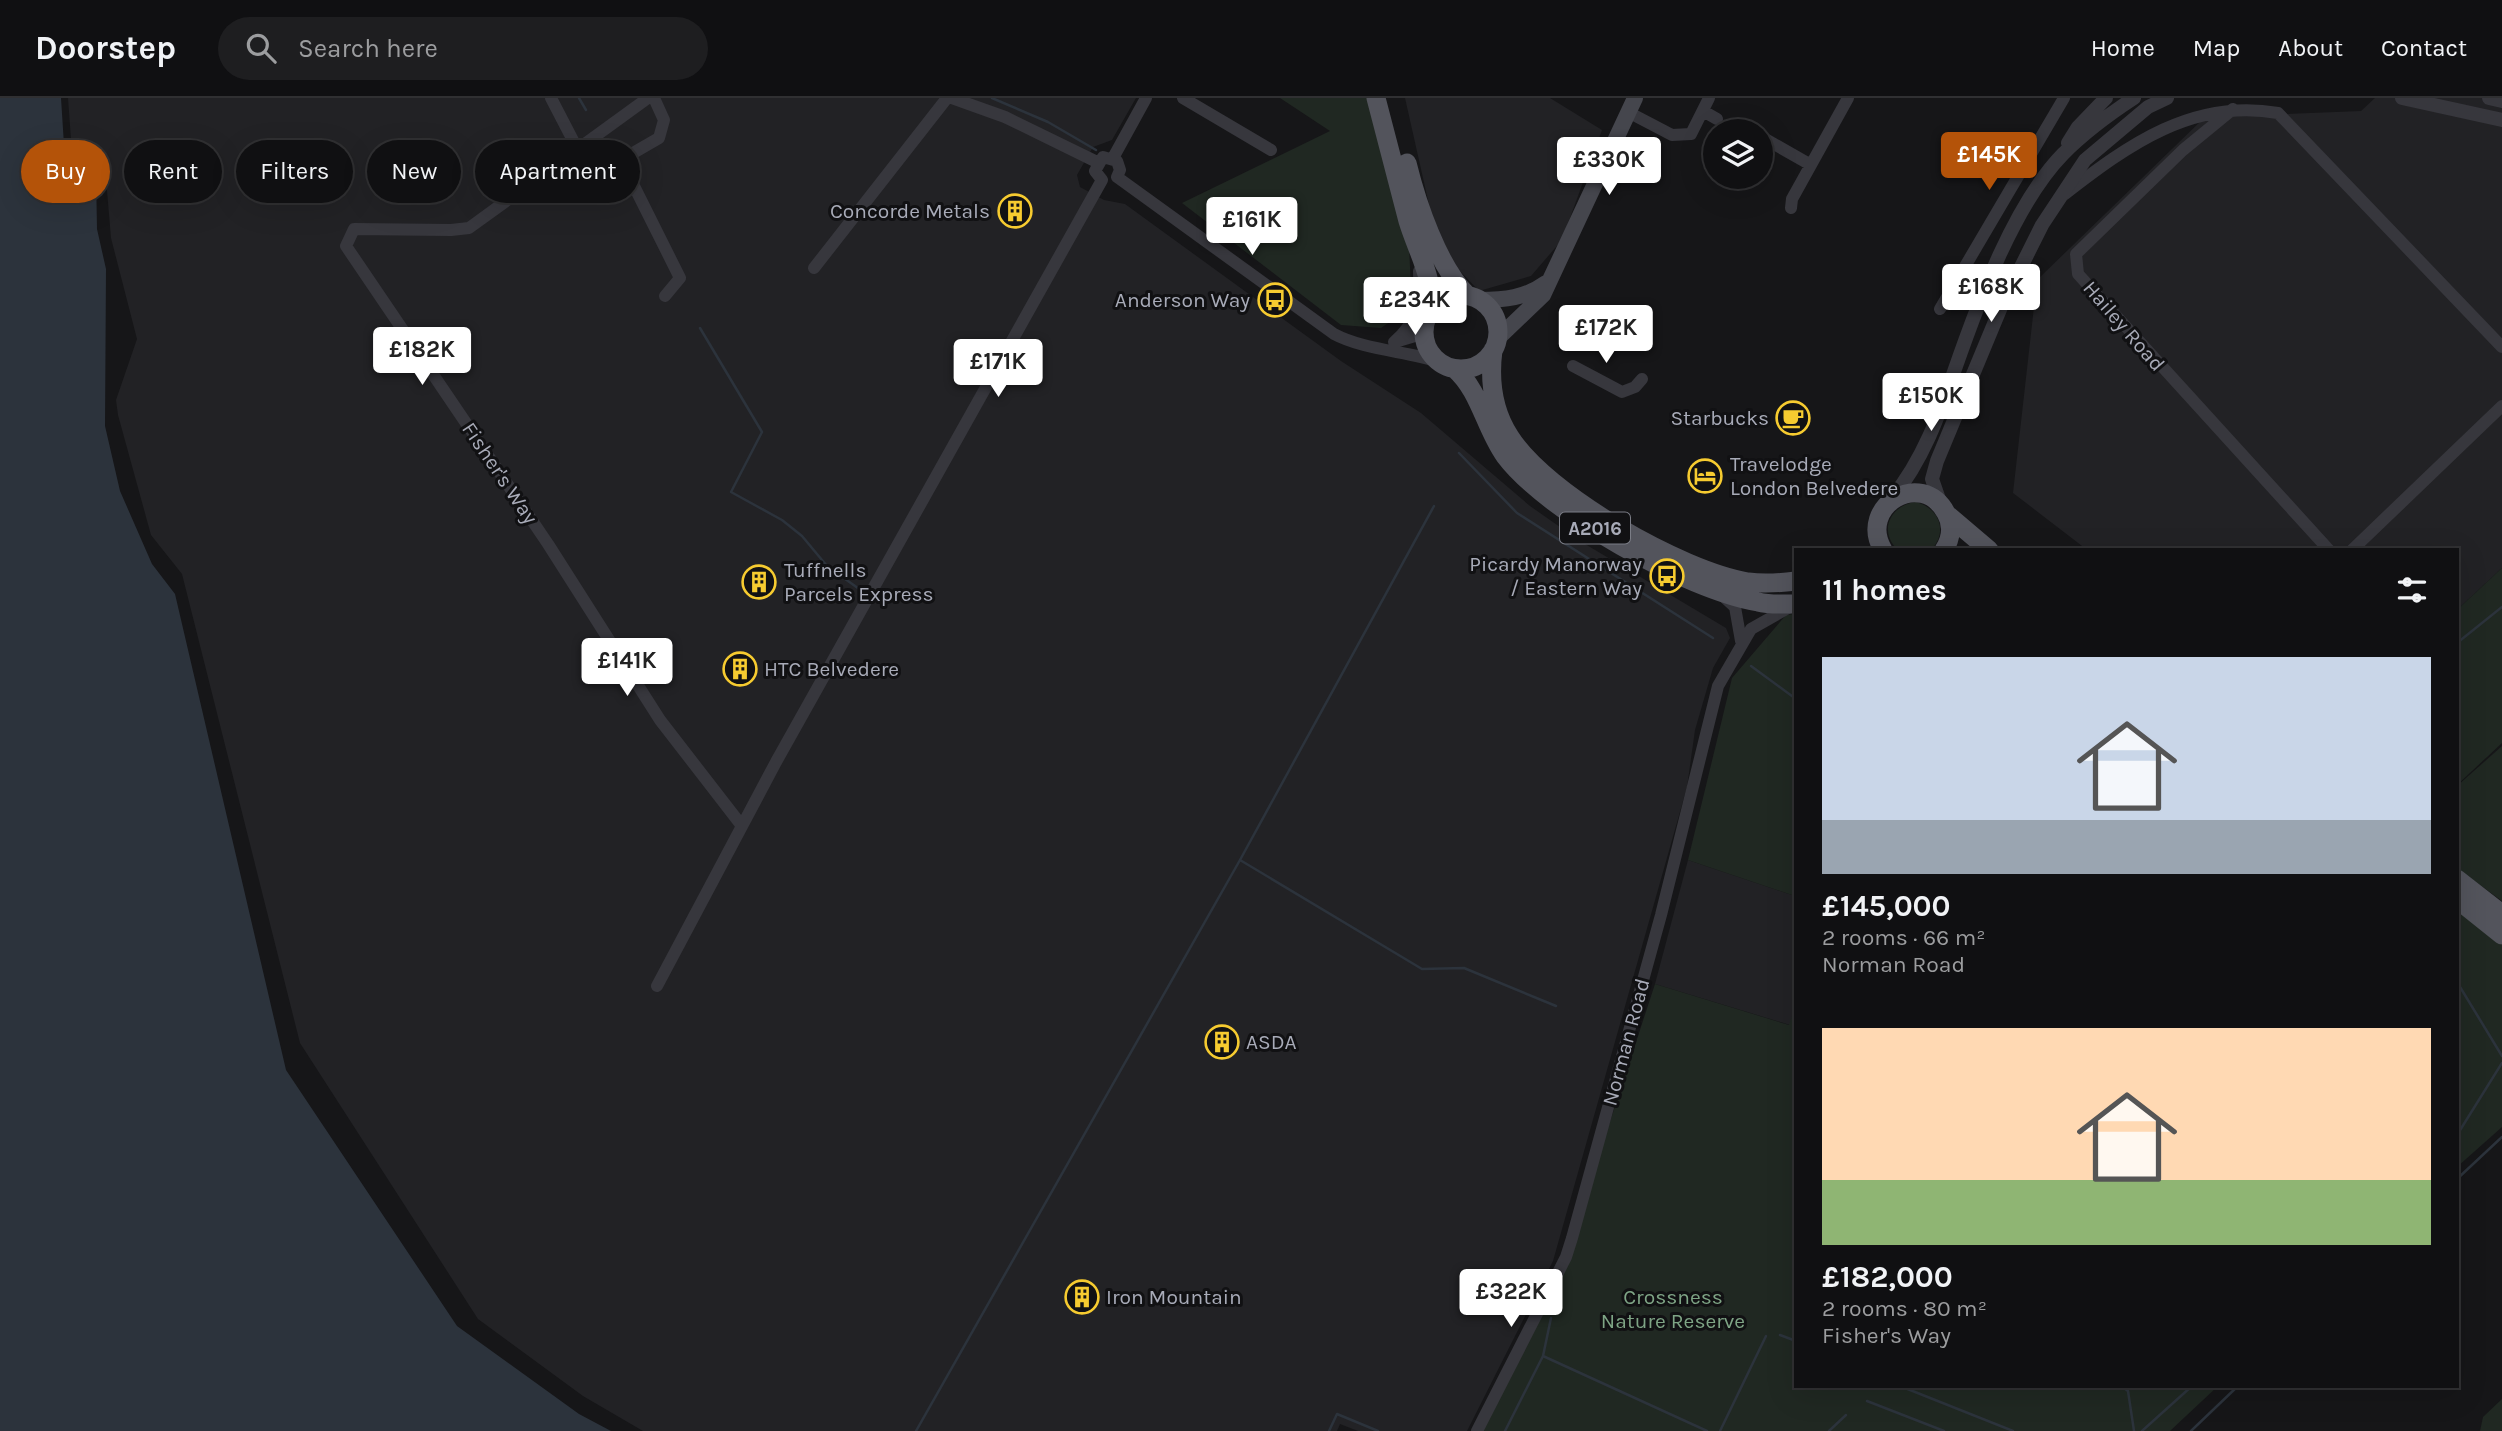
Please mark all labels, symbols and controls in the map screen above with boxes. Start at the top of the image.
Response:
search box [218,17,708,80]
text: Doorstep [35,29,176,67]
icon: search [242,29,280,67]
text: Search here [298,33,438,64]
text: Home [2091,34,2155,62]
text: Map [2193,34,2240,62]
text: About [2278,34,2343,62]
text: Contact [2381,34,2467,62]
map controls [1703,119,1773,189]
button: layers [1703,119,1773,189]
pin: £145K [1940,132,2038,192]
pin: £330K [1560,138,1658,197]
chip: Buy [21,140,110,203]
chip: Rent [124,140,222,203]
chip: Filters [236,140,353,203]
chip: New [367,140,461,203]
chip: Apartment [475,140,640,203]
text: £145K [1957,141,2021,168]
text: £330K [1573,146,1645,173]
building icon: Concorde Metals [996,192,1034,230]
pin: £161K [1203,198,1301,257]
place label: Concorde Metals [830,199,990,223]
text: £161K [1222,206,1282,233]
pin: £168K [1942,264,2040,324]
text: £168K [1958,273,2024,300]
street label: Hailey Road [2078,276,2170,376]
pin: £234K [1366,278,1464,337]
bus stop icon: Anderson Way [1256,281,1294,319]
text: £234K [1380,286,1450,313]
place label: Anderson Way [1115,288,1250,312]
pin: £172K [1557,306,1655,365]
text: £172K [1575,314,1637,341]
pin: £182K [373,328,471,387]
text: £182K [389,336,455,363]
pin: £171K [949,340,1047,399]
text: £171K [970,348,1026,375]
pin: £150K [1882,374,1980,433]
text: £150K [1898,382,1964,409]
cafe icon: Starbucks [1774,399,1812,437]
place label: Starbucks [1670,406,1769,430]
street label: Fisher's Way [457,418,543,529]
place label: Travelodge London Belvedere [1730,452,1898,500]
hotel icon: Travelodge London Belvedere [1686,457,1724,495]
road number: A2016 [1560,512,1630,544]
place label: Picardy Manorway / Eastern Way [1469,552,1642,600]
bus stop icon: Picardy Manorway / Eastern Way [1648,557,1686,595]
place label: Tuffnells Parcels Express [784,558,934,606]
building icon: Tuffnells Parcels Express [740,563,778,601]
icon: filters [2393,571,2431,609]
text: 11 homes [1822,572,1947,608]
pin: £141K [578,638,676,698]
text: £141K [598,647,656,674]
building icon: HTC Belvedere [721,650,759,688]
place label: HTC Belvedere [764,657,899,681]
icon: home [2064,703,2190,829]
text: £145,000 [1822,888,1951,924]
text: 2 rooms · 66 m² [1822,924,1985,951]
text: Norman Road [1822,951,1965,978]
street label: Norman Road [1598,976,1654,1108]
building icon: ASDA [1203,1023,1241,1061]
place label: ASDA [1246,1030,1297,1054]
icon: home [2064,1074,2190,1200]
text: £182,000 [1822,1259,1953,1295]
pin: £322K [1462,1270,1560,1329]
building icon: Iron Mountain [1063,1278,1101,1316]
text: £322K [1475,1278,1547,1305]
place label: Iron Mountain [1106,1285,1242,1309]
park label: Crossness Nature Reserve [1601,1285,1745,1333]
text: 2 rooms · 80 m² [1822,1295,1987,1322]
text: Fisher's Way [1822,1322,1951,1349]

